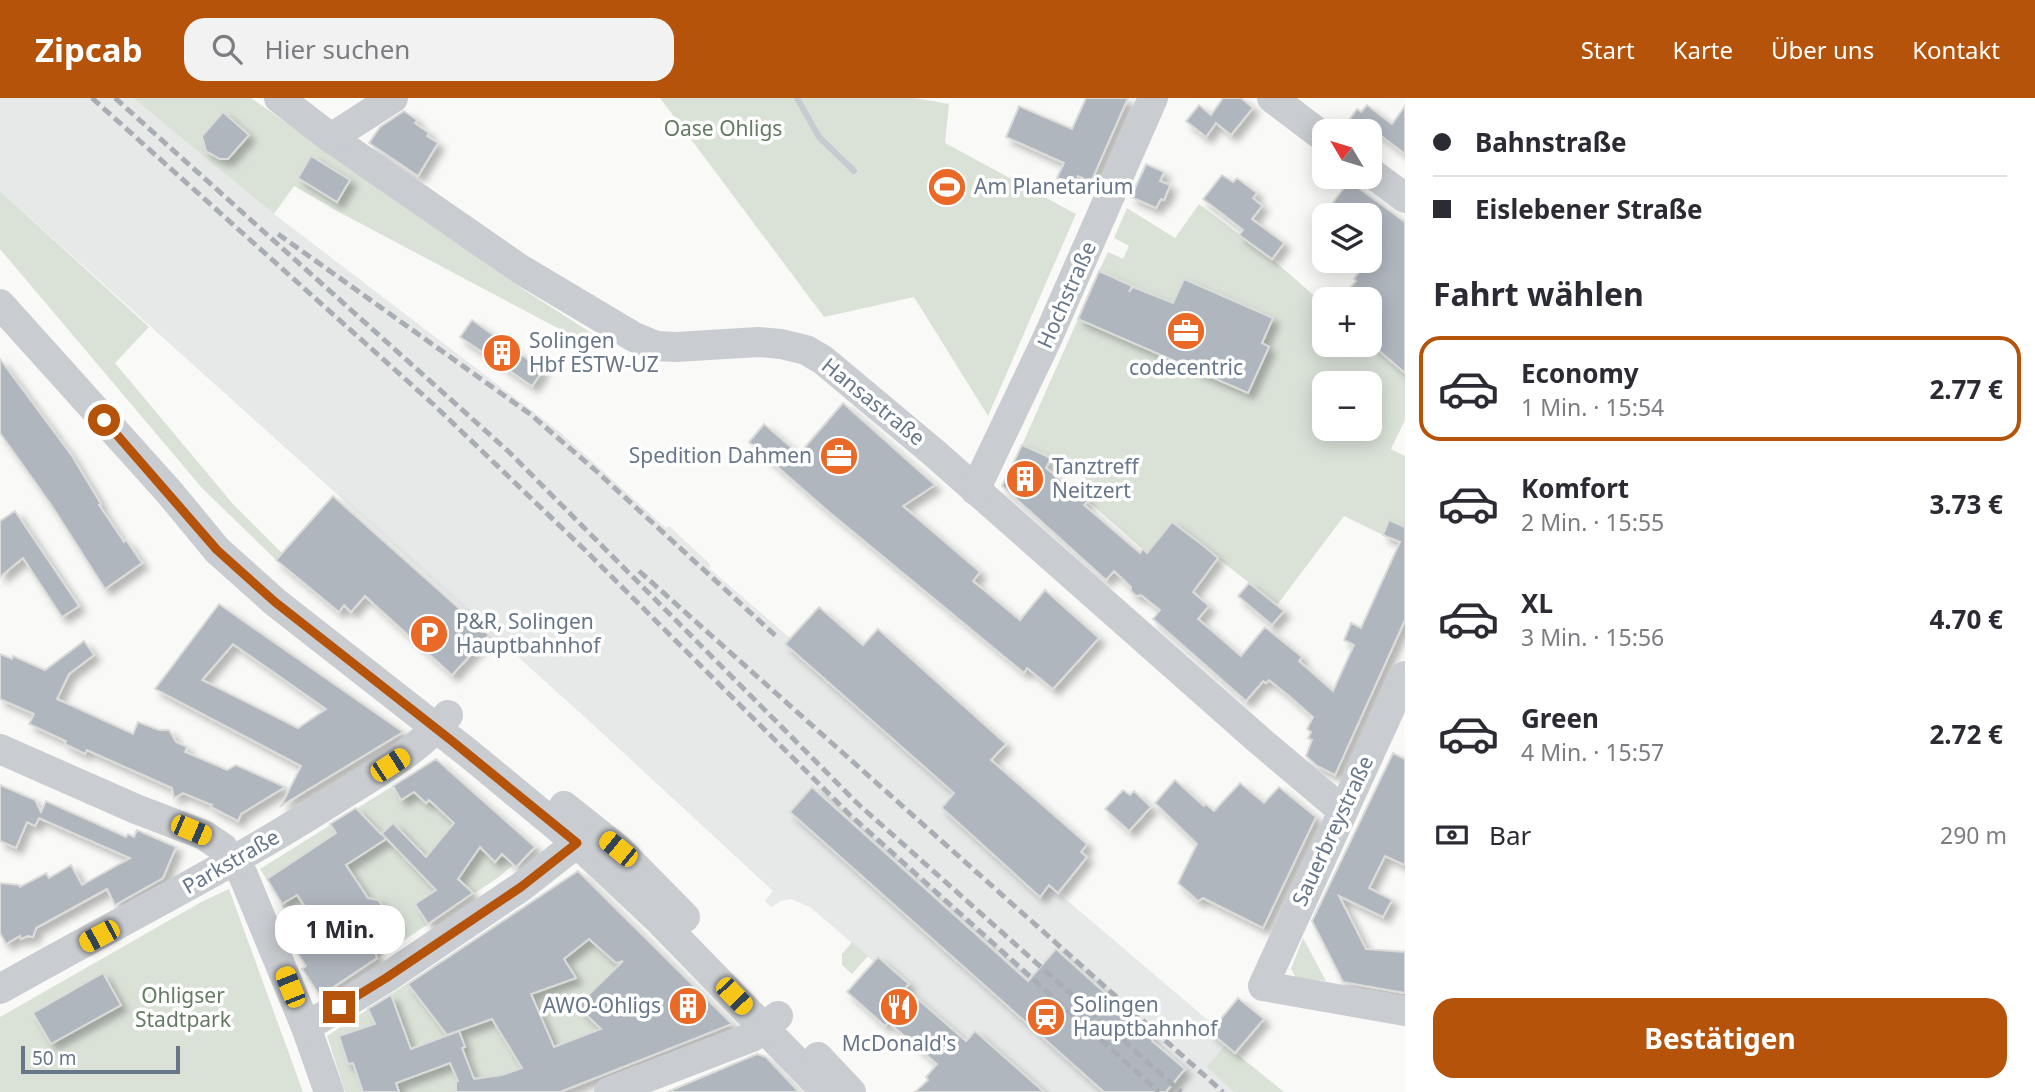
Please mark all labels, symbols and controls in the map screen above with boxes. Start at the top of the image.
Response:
search box [184,18,674,81]
text: Zipcab [35,27,142,72]
icon: search [208,30,246,68]
text: Hier suchen [264,31,410,67]
text: Start [1581,33,1635,66]
text: Karte [1673,33,1733,66]
text: Über uns [1771,33,1874,66]
text: Kontakt [1912,33,2000,66]
park label: Oase Ohligs [664,114,782,142]
north arrow [1312,119,1382,189]
map controls [1312,119,1382,441]
text: Bahnstraße [1475,124,1627,160]
sports icon: Am Planetarium [926,166,968,208]
place label: Am Planetarium [974,172,1133,200]
text: Eislebener Straße [1475,191,1703,227]
button: layers [1312,203,1382,273]
street label: Hochstraße [1030,237,1102,352]
text: Fahrt wählen [1433,272,1644,315]
button: + [1312,287,1382,357]
office icon: codecentric [1165,310,1207,352]
place label: Solingen Hbf ESTW-UZ [529,326,659,378]
building icon: Solingen Hbf ESTW-UZ [481,332,523,374]
street label: Hansastraße [816,351,931,451]
place label: codecentric [1129,353,1243,381]
text: Economy [1521,355,1639,391]
icon: car [1437,357,1500,420]
button: − [1312,371,1382,441]
text: 2.77 € [1929,371,2003,407]
text: 1 Min. · 15:54 [1521,391,1664,423]
route start [88,404,120,436]
office icon: Spedition Dahmen [818,435,860,477]
place label: Spedition Dahmen [629,441,812,469]
place label: Tanztreff Neitzert [1052,452,1140,504]
building icon: Tanztreff Neitzert [1004,458,1046,500]
text: Komfort [1521,470,1629,506]
icon: car [1437,472,1500,535]
text: 3.73 € [1929,486,2003,522]
text: 2 Min. · 15:55 [1521,506,1664,538]
text: XL [1521,585,1553,621]
icon: car [1437,587,1500,650]
text: 4.70 € [1929,601,2003,637]
place label: P&R, Solingen Hauptbahnhof [456,607,602,659]
parking icon: P&R, Solingen Hauptbahnhof [408,613,450,655]
text: 3 Min. · 15:56 [1521,621,1664,653]
text: Green [1521,700,1599,736]
icon: car [1437,702,1500,765]
text: 2.72 € [1929,716,2003,752]
text: 4 Min. · 15:57 [1521,736,1664,768]
car [367,745,414,785]
street label: Sauerbreystraße [1285,751,1379,910]
car [168,812,215,848]
icon: cash [1433,816,1471,854]
text: Bar [1489,817,1531,853]
text: 290 m [1940,819,2007,851]
street label: Parkstraße [177,822,284,900]
car [596,828,641,870]
callout: 1 Min. [274,906,404,954]
text: 1 Min. [305,913,375,945]
car [76,917,123,955]
car [273,964,308,1010]
car [712,974,757,1018]
park label: Ohligser Stadtpark [135,981,232,1033]
building icon: AWO-Ohligs [667,985,709,1027]
restaurant icon: McDonald's [878,986,920,1028]
place label: Solingen Hauptbahnhof [1073,990,1219,1042]
route end [323,991,355,1023]
place label: AWO-Ohligs [543,991,661,1019]
station icon: Solingen Hauptbahnhof [1025,996,1067,1038]
button: Bestätigen [1433,998,2007,1078]
place label: McDonald's [842,1029,956,1057]
scale bar [21,1043,180,1075]
text: 50 m [32,1045,76,1071]

